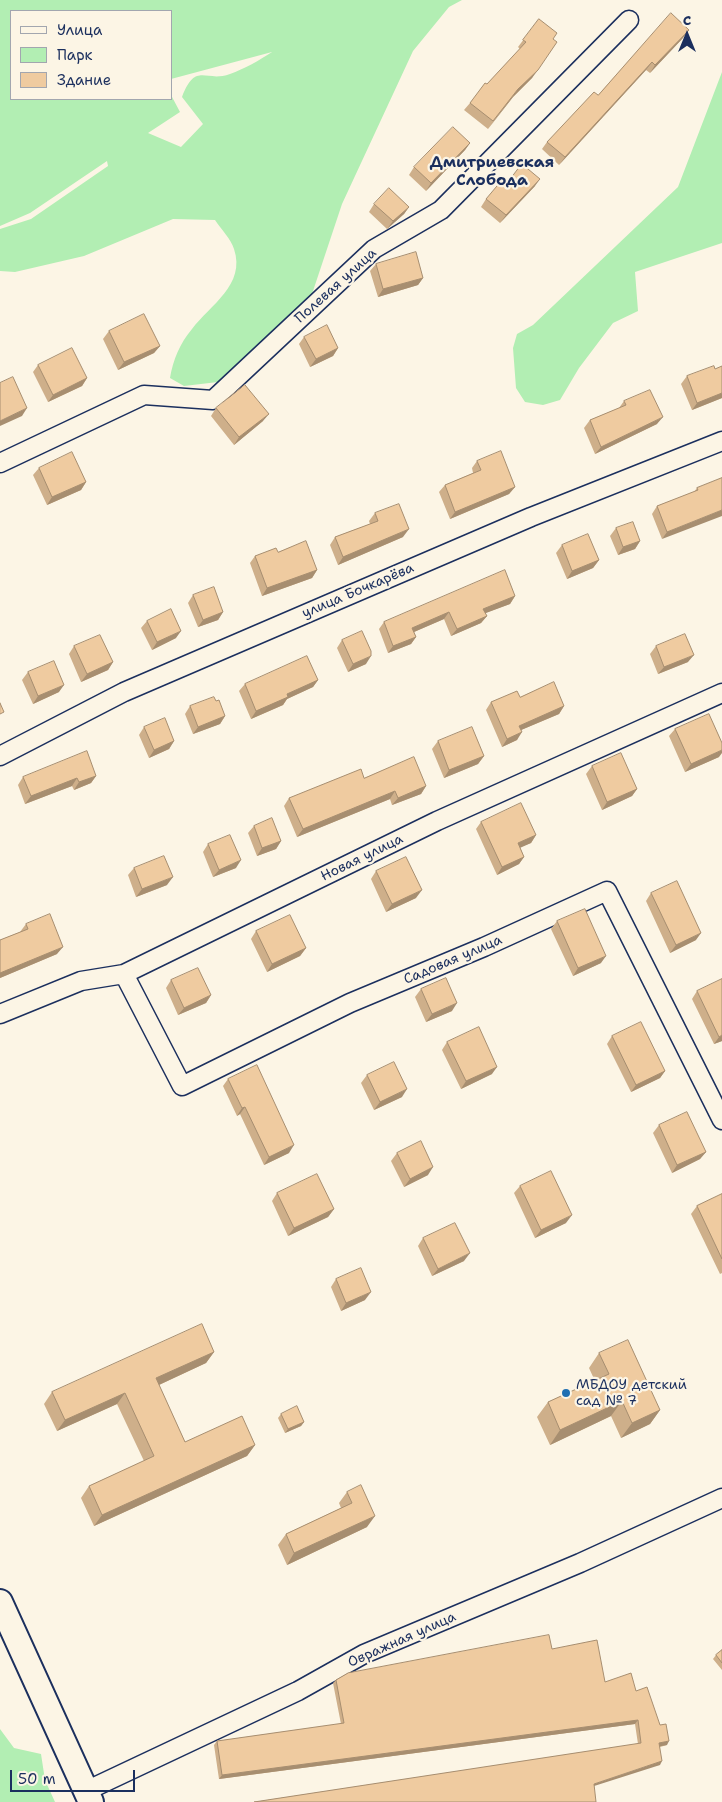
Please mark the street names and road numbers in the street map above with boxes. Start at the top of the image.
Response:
street label: Полевая улица [292,245,380,327]
street label: улица Бочкарёва [300,560,416,622]
street label: Новая улица [318,831,406,885]
street label: Садовая улица [401,932,505,988]
street label: Овражная улица [345,1609,459,1671]

